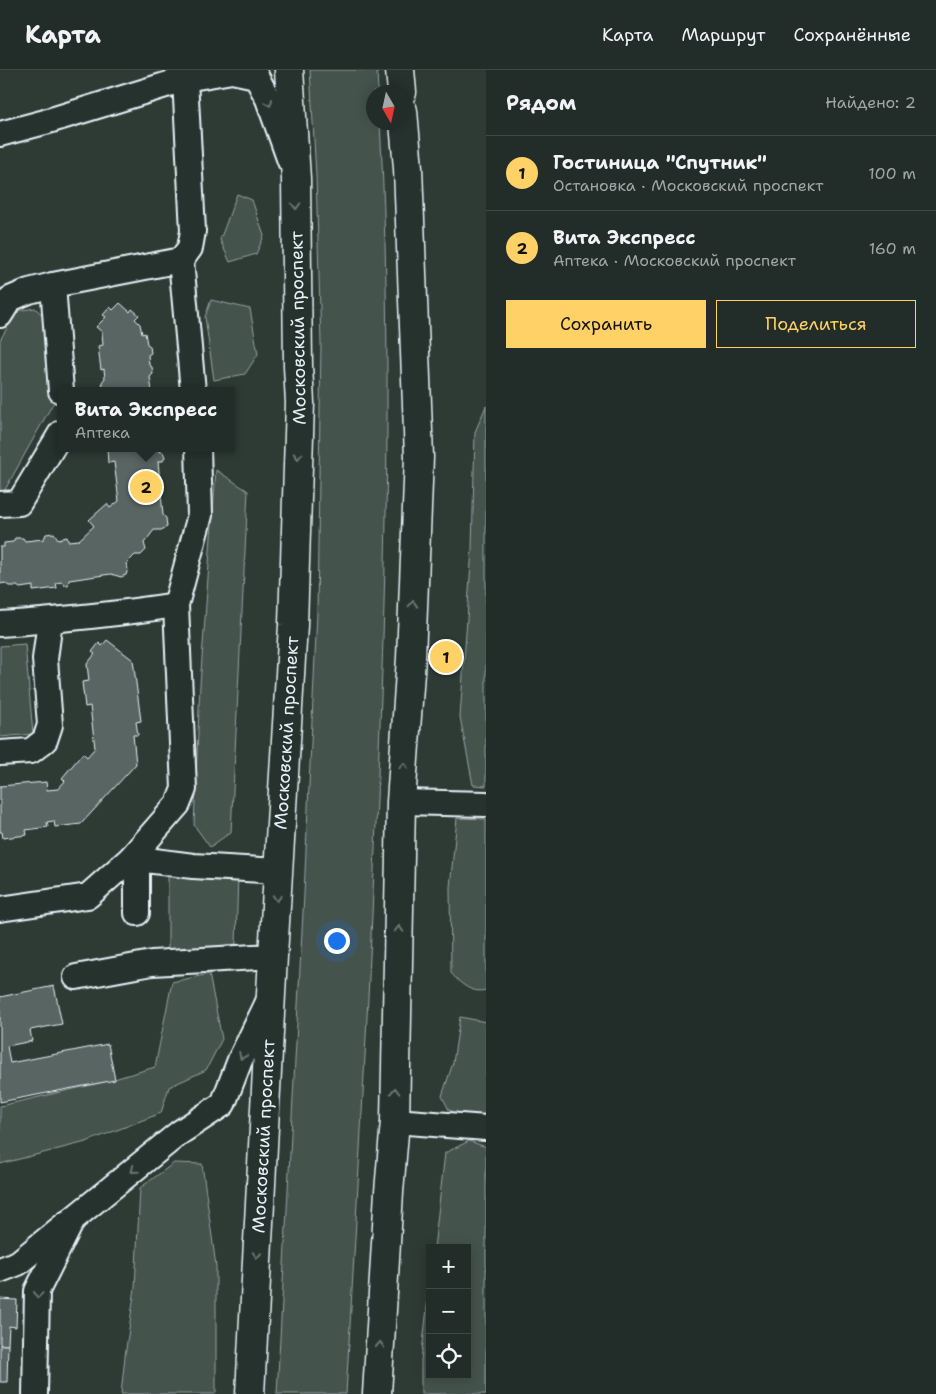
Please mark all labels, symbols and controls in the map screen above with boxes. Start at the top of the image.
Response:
text: Карта [25,19,101,51]
text: Карта [602,23,653,47]
text: Маршрут [681,23,765,47]
text: Сохранённые [793,23,911,47]
north arrow [366,85,411,130]
text: Рядом [506,89,576,117]
text: Найдено: 2 [825,92,916,113]
one-way arrow [263,98,273,107]
text: Гостиница "Спутник" [553,150,767,175]
text: 1 [518,163,526,184]
text: 100 m [868,163,916,184]
text: Остановка · Московский проспект [553,175,823,196]
one-way arrow [291,202,301,210]
text: Вита Экспресс [553,225,696,250]
street label: Московский проспект [284,230,312,425]
text: 2 [516,238,528,259]
text: 160 m [869,238,916,259]
text: Аптека · Московский проспект [553,250,796,271]
button: Сохранить [506,300,706,348]
button: Поделиться [716,300,916,348]
popup [57,387,235,452]
text: Вита Экспресс [75,397,217,422]
text: Аптека [75,422,130,443]
one-way arrow [293,452,303,460]
pin: 2 [130,468,162,506]
one-way arrow [407,600,418,608]
street label: Московский проспект [269,635,304,830]
pin: 1 [430,638,462,676]
one-way arrow [398,762,409,770]
one-way arrow [272,894,283,902]
one-way arrow [394,924,404,932]
your location [324,928,350,954]
street label: Московский проспект [246,1038,281,1234]
one-way arrow [238,1051,249,1060]
one-way arrow [390,1087,400,1094]
one-way arrow [131,1165,140,1173]
map controls [426,1244,471,1379]
button: + [426,1244,471,1289]
one-way arrow [252,1252,262,1259]
button: − [426,1289,471,1334]
one-way arrow [33,1292,44,1300]
button: locate [426,1334,471,1379]
one-way arrow [374,1341,385,1349]

